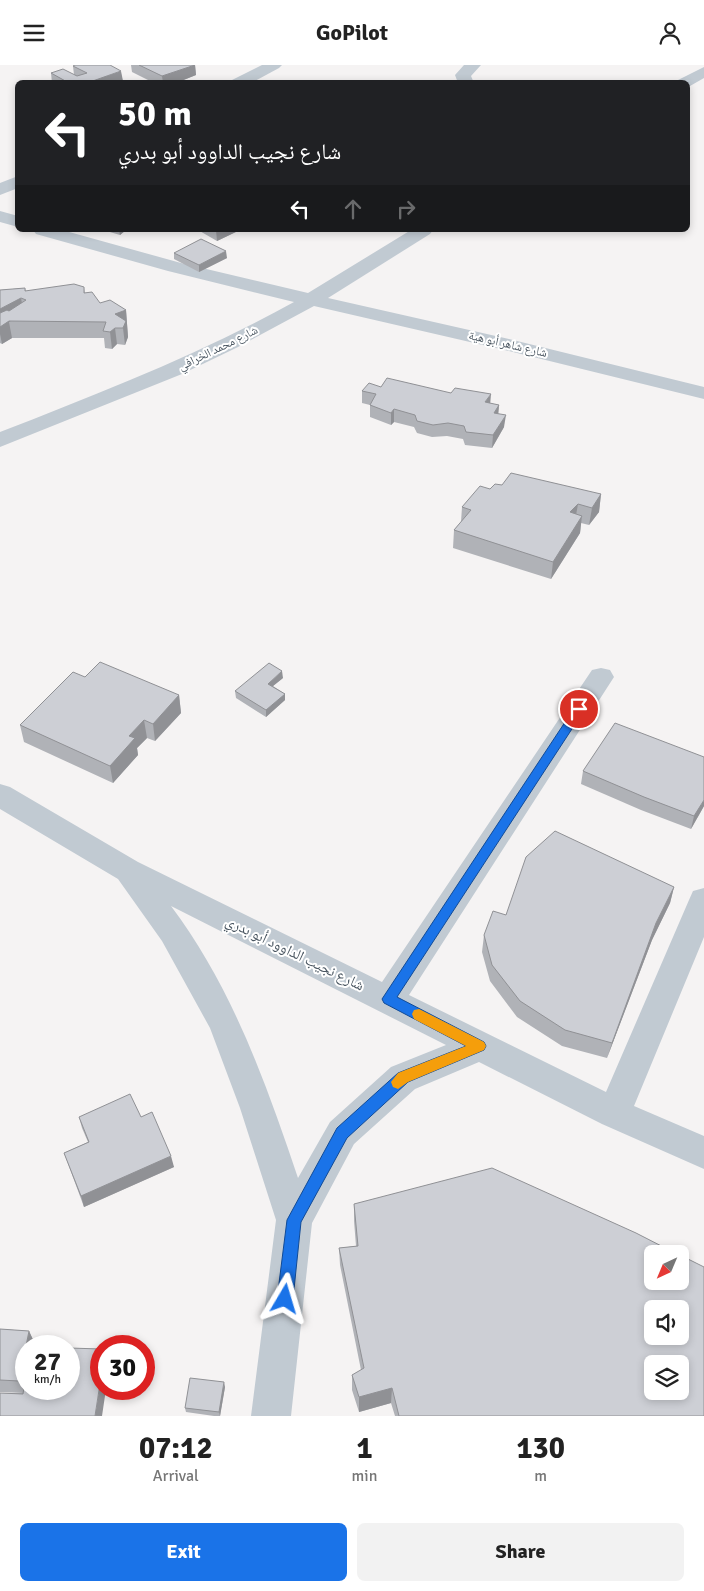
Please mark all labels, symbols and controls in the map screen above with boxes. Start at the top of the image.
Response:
icon: menu [20,19,48,47]
text: GoPilot [316,19,388,46]
icon: person [656,19,684,47]
text: 50 m [118,92,192,135]
icon: left [35,100,100,165]
text: شارع نجيب الداوود أبو بدري [118,138,341,165]
icon: left [286,195,314,223]
icon: ahead [339,195,367,223]
icon: right [392,195,420,223]
street label: شارع محمد الخرافي [176,323,261,376]
street label: شارع شاهر أبو هية [467,328,549,361]
pin [558,688,600,730]
icon: arrive [565,695,593,723]
street label: شارع نجيب الداوود أبو بدري [221,912,367,997]
north arrow [644,1245,689,1290]
map controls [644,1245,689,1400]
position arrow [258,1272,310,1324]
button: sound [644,1300,689,1345]
speed limit sign: 30 [90,1335,155,1400]
text: 27 [34,1346,61,1377]
button: layers [644,1355,689,1400]
text: km/h [34,1372,61,1387]
text: 07:12 [139,1430,213,1467]
text: 1 [356,1430,373,1467]
text: 130 [516,1430,565,1467]
text: Arrival [153,1466,199,1486]
text: min [352,1466,377,1486]
text: m [534,1466,547,1486]
button: Exit [20,1523,347,1581]
button: Share [357,1523,684,1581]

